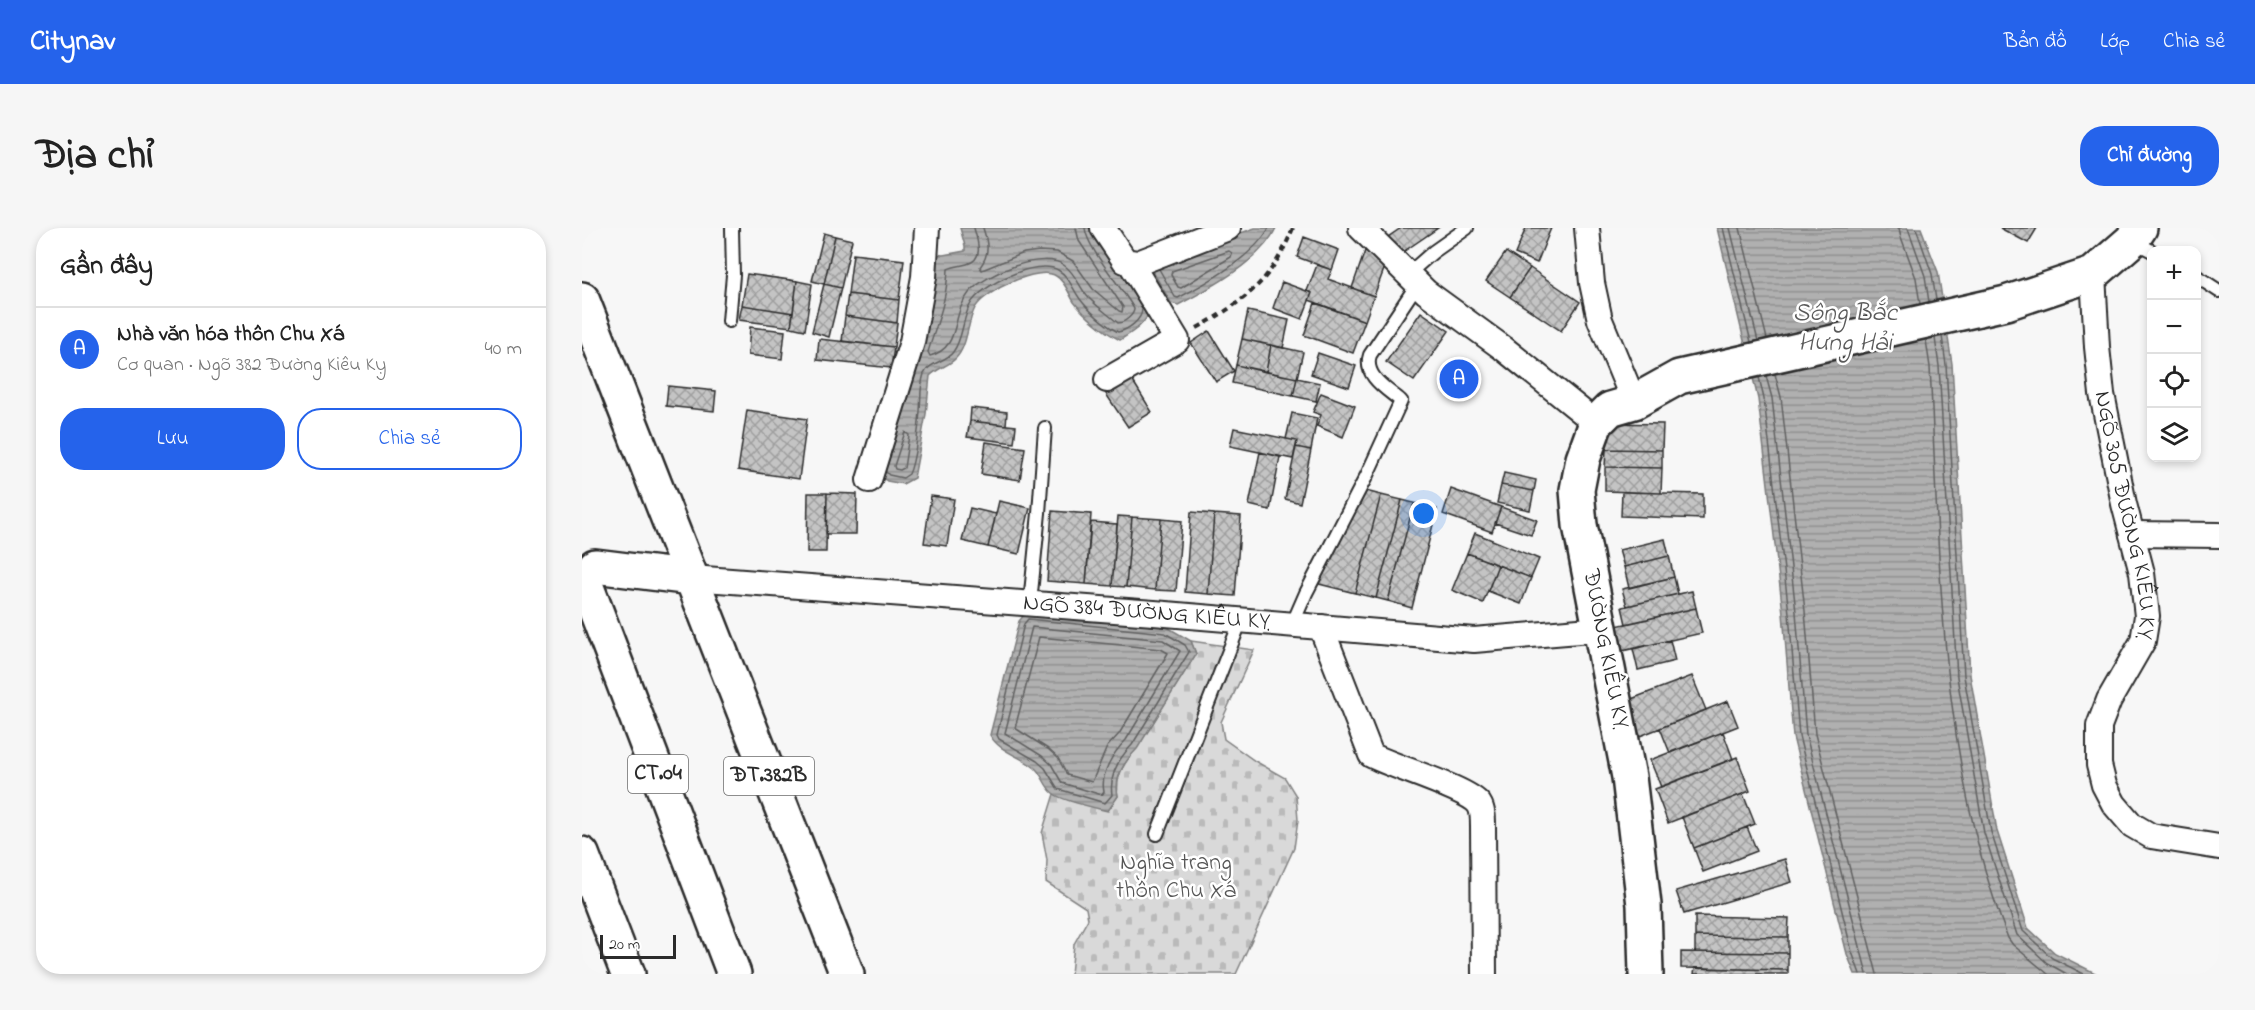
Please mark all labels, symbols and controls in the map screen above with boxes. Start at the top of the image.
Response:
text: Citynav [30,22,115,63]
text: Bản đồ [2004,27,2067,57]
text: Lớp [2100,27,2130,57]
text: Chia sẻ [2163,27,2225,57]
text: Địa chỉ [36,126,154,187]
button: Chỉ đường [2080,126,2219,186]
map controls [2147,246,2201,462]
button: + [2147,246,2201,300]
text: Gần đây [60,248,153,286]
water label: Sông Bắc Hưng Hải [1793,295,1899,363]
button: − [2147,300,2201,354]
text: Nhà văn hóa thôn Chu Xá [117,319,344,351]
text: A [73,335,86,364]
text: 40 m [485,335,522,364]
text: Cơ quan · Ngõ 382 Đường Kiêu Kỵ [117,351,386,380]
button: locate [2147,354,2201,408]
pin: A [1440,356,1478,402]
street label: NGÕ 305 ĐƯỜNG KIÊU KỴ [2084,388,2164,642]
button: Lưu [60,408,285,470]
button: Chia sẻ [297,408,522,470]
button: layers [2147,408,2201,462]
your location [1409,499,1438,528]
street label: ĐƯỜNG KIÊU KỴ [1572,565,1638,732]
street label: NGÕ 384 ĐƯỜNG KIÊU KỴ [1022,586,1271,640]
road number: CT.04 [628,755,688,793]
road number: ĐT.382B [724,757,814,795]
park label: Nghĩa trang thôn Chu Xá [1116,846,1236,909]
scale bar [600,932,676,960]
text: 20 m [609,933,640,957]

